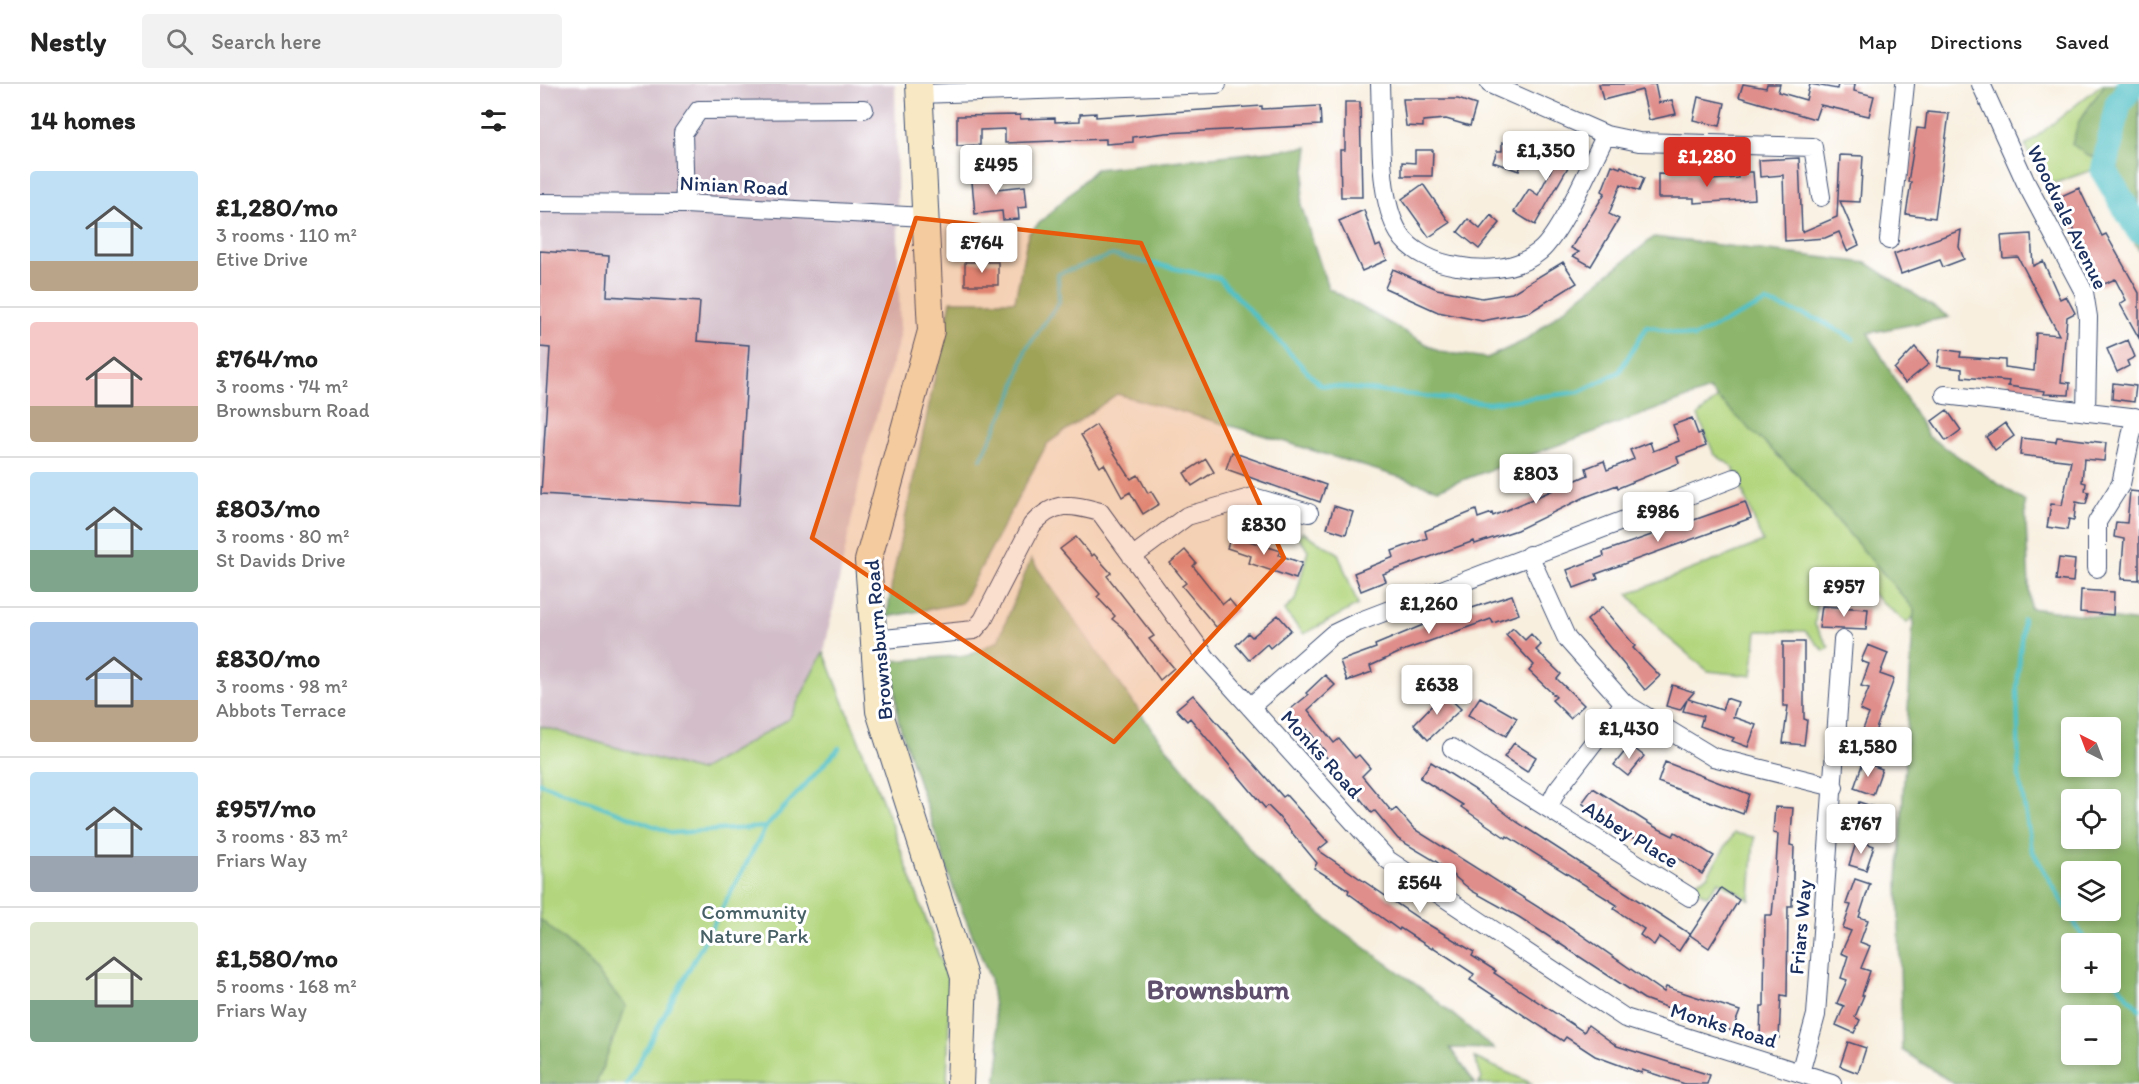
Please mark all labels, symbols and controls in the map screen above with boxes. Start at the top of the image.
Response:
search box [142,14,562,68]
text: Nestly [30,24,106,58]
icon: search [163,25,196,58]
text: Search here [211,28,322,55]
text: Map [1859,29,1897,54]
text: Directions [1930,29,2022,54]
text: Saved [2055,29,2109,54]
text: 14 homes [30,104,136,136]
icon: filters [477,104,510,137]
pin: £1,350 [1497,131,1595,182]
pin: £1,280 [1658,137,1756,188]
text: £1,350 [1517,138,1575,162]
street label: Woodvale Avenue [2022,141,2114,293]
text: £1,280 [1678,144,1736,168]
pin: £495 [960,145,1032,196]
text: £495 [974,152,1018,176]
street label: Ninian Road [679,170,789,200]
text: £1,280/mo [216,191,338,223]
icon: home [78,195,150,267]
text: 3 rooms · 110 m² [216,223,357,247]
pin: £764 [946,223,1018,274]
text: £764 [960,230,1004,254]
text: Etive Drive [216,247,308,271]
text: £764/mo [216,342,318,374]
icon: home [78,346,150,418]
text: 3 rooms · 74 m² [216,374,348,398]
text: Brownsburn Road [216,398,369,422]
pin: £803 [1500,454,1572,505]
text: £803 [1514,461,1558,485]
text: £803/mo [216,492,320,524]
pin: £986 [1622,492,1694,543]
icon: home [78,496,150,568]
text: £986 [1637,499,1679,523]
pin: £830 [1228,505,1300,556]
text: £830 [1242,512,1286,536]
text: 3 rooms · 80 m² [216,524,349,548]
text: St Davids Drive [216,548,346,572]
street label: Brownsburn Road [859,559,897,721]
pin: £957 [1808,567,1880,618]
text: £957 [1823,574,1865,598]
pin: £1,260 [1380,584,1478,635]
text: £1,260 [1400,591,1458,615]
text: £830/mo [216,642,320,674]
icon: home [78,646,150,718]
pin: £638 [1401,665,1473,716]
text: £638 [1415,672,1459,696]
text: 3 rooms · 98 m² [216,674,348,698]
text: Abbots Terrace [216,698,346,722]
street label: Monks Road [1276,705,1368,804]
pin: £1,430 [1580,709,1678,760]
text: £1,430 [1599,716,1659,740]
north arrow [2061,717,2121,777]
map controls [2061,717,2121,1065]
pin: £1,580 [1819,727,1917,778]
text: £1,580 [1839,734,1897,758]
button: locate [2061,789,2121,849]
text: £957/mo [216,792,316,824]
street label: Abbey Place [1579,795,1683,873]
icon: home [78,796,150,868]
pin: £767 [1825,804,1897,855]
text: £767 [1840,811,1882,835]
text: 3 rooms · 83 m² [216,824,348,848]
text: Friars Way [216,848,307,872]
button: layers [2061,861,2121,921]
pin: £564 [1384,863,1456,914]
text: £564 [1398,870,1442,894]
street label: Friars Way [1783,878,1817,976]
park label: Community Nature Park [700,899,808,948]
button: + [2061,933,2121,993]
text: £1,580/mo [216,942,338,974]
icon: home [78,946,150,1018]
district label: Brownsburn [1147,973,1290,1006]
text: 5 rooms · 168 m² [216,974,357,998]
street label: Monks Road [1668,997,1781,1053]
text: Friars Way [216,998,307,1022]
button: − [2061,1005,2121,1065]

